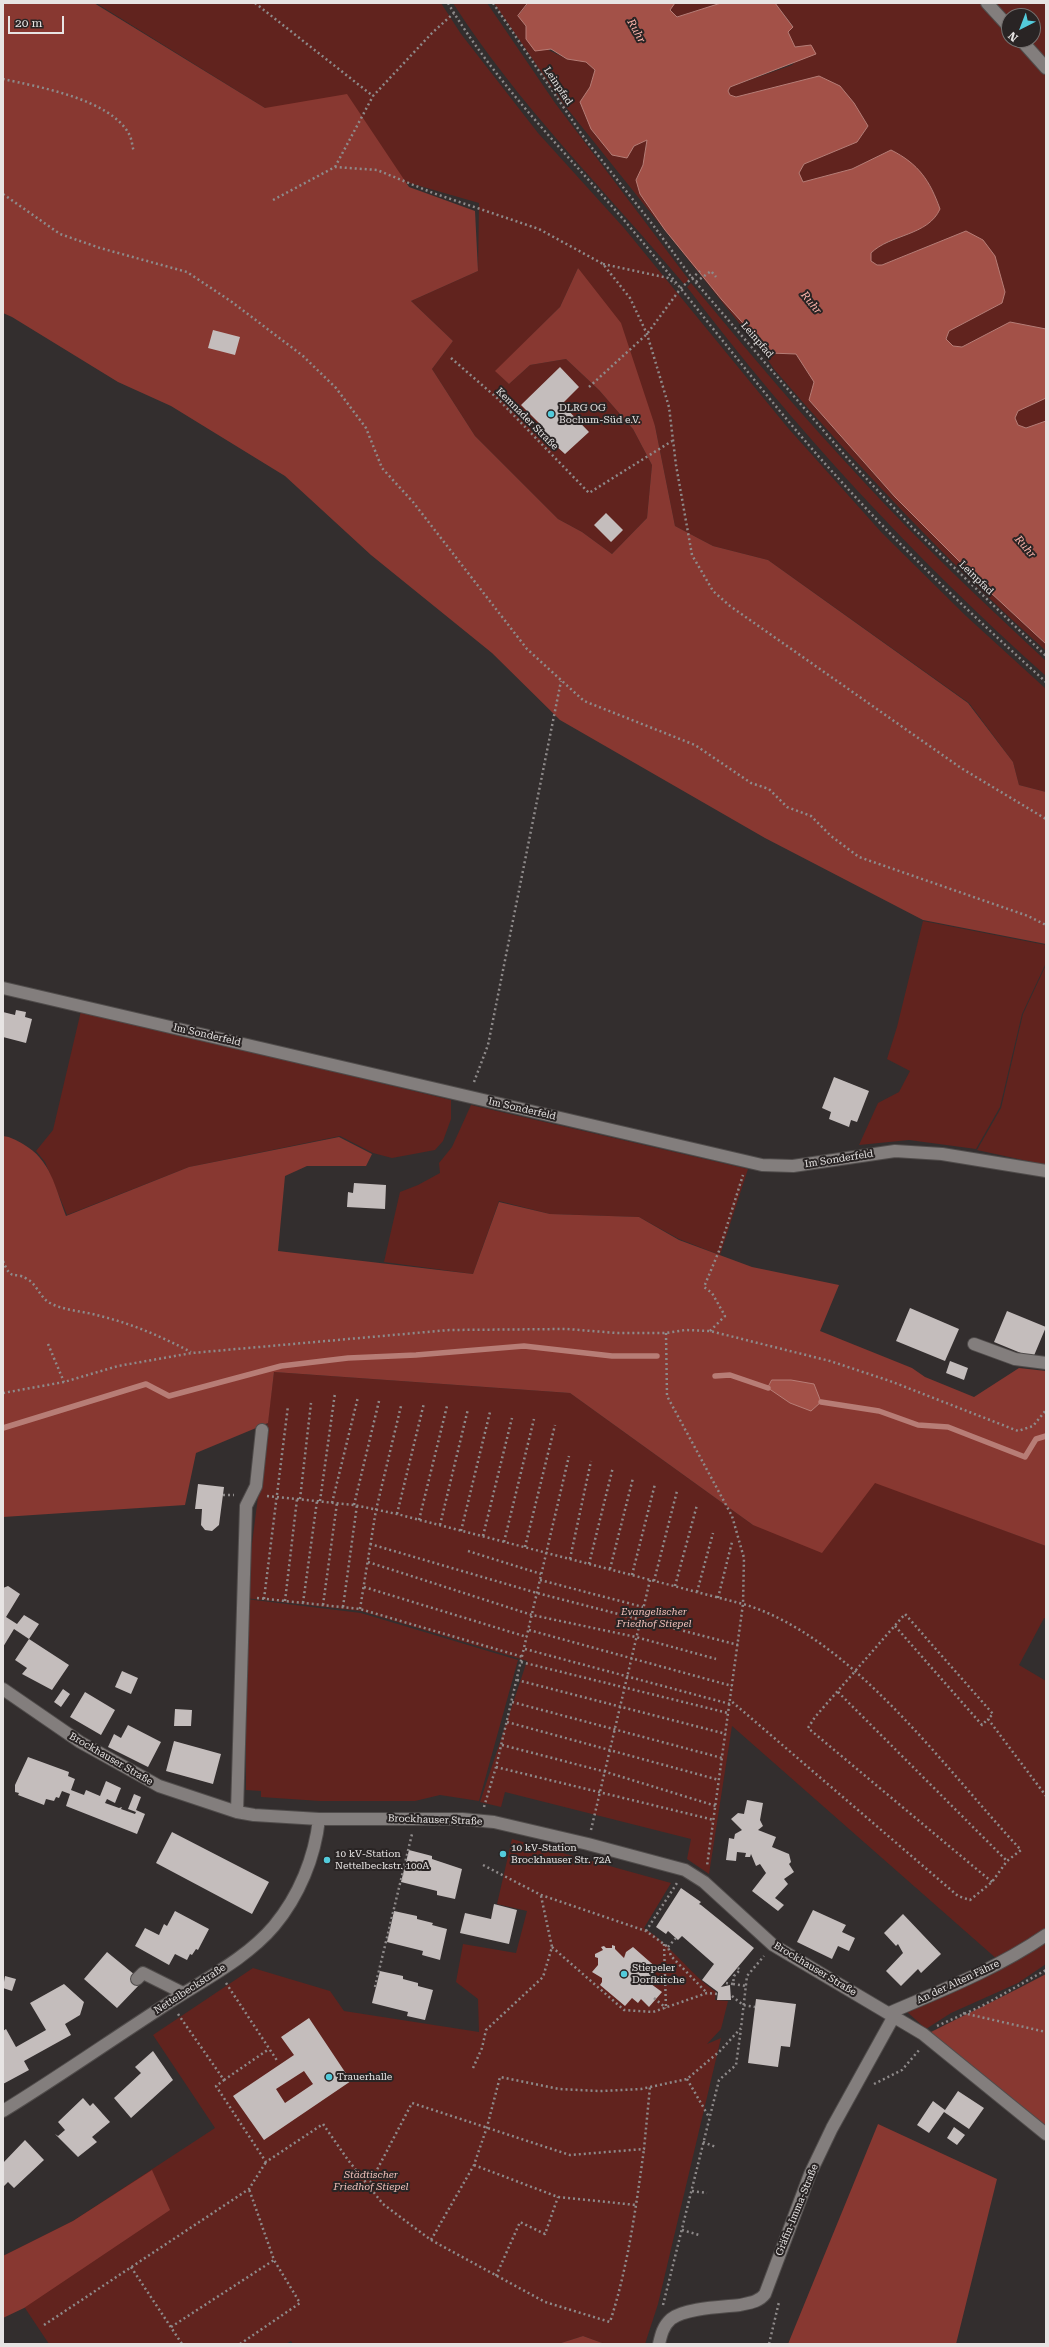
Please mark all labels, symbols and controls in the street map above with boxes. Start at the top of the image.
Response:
scale bar [10,8,66,34]
north arrow [1001,8,1041,48]
text: 20 m [15,16,42,30]
water label: Ruhr [624,17,648,45]
text: N [1006,29,1021,44]
street label: Leinpfad [541,65,575,107]
water label: Ruhr [798,289,824,317]
street label: Leinpfad [738,320,776,360]
street label: Kemnader Straße [493,385,561,453]
place label: DLRG OG Bochum-Süd e.V. [559,402,641,426]
marker: DLRG OG Bochum-Süd e.V. [546,409,556,419]
water label: Ruhr [1012,533,1038,561]
street label: Leinpfad [956,559,996,597]
street label: Im Sonderfeld [172,1021,242,1049]
street label: Im Sonderfeld [487,1095,557,1123]
street label: Im Sonderfeld [804,1148,874,1170]
park label: Evangelischer Friedhof Stiepel [617,1606,691,1630]
street label: Brockhauser Straße [67,1730,155,1788]
street label: Brockhauser Straße [388,1812,482,1828]
place label: 10 kV-Station Brockhauser Str. 72A [511,1842,611,1866]
place label: 10 kV-Station Nettelbeckstr. 100A [335,1848,429,1872]
marker: 10 kV-Station Brockhauser Str. 72A [498,1849,508,1859]
marker: 10 kV-Station Nettelbeckstr. 100A [322,1855,332,1865]
street label: Brockhauser Straße [771,1940,859,1998]
street label: An der Alten Fähre [915,1958,1001,2006]
street label: Nettelbeckstraße [152,1961,228,2017]
place label: Stiepeler Dorfkirche [632,1962,685,1986]
marker: Stiepeler Dorfkirche [619,1969,629,1979]
place label: Trauerhalle [337,2071,392,2083]
marker: Trauerhalle [324,2072,334,2082]
street label: Gräfin-Imma-Straße [773,2162,821,2258]
park label: Städtischer Friedhof Stiepel [334,2169,408,2192]

